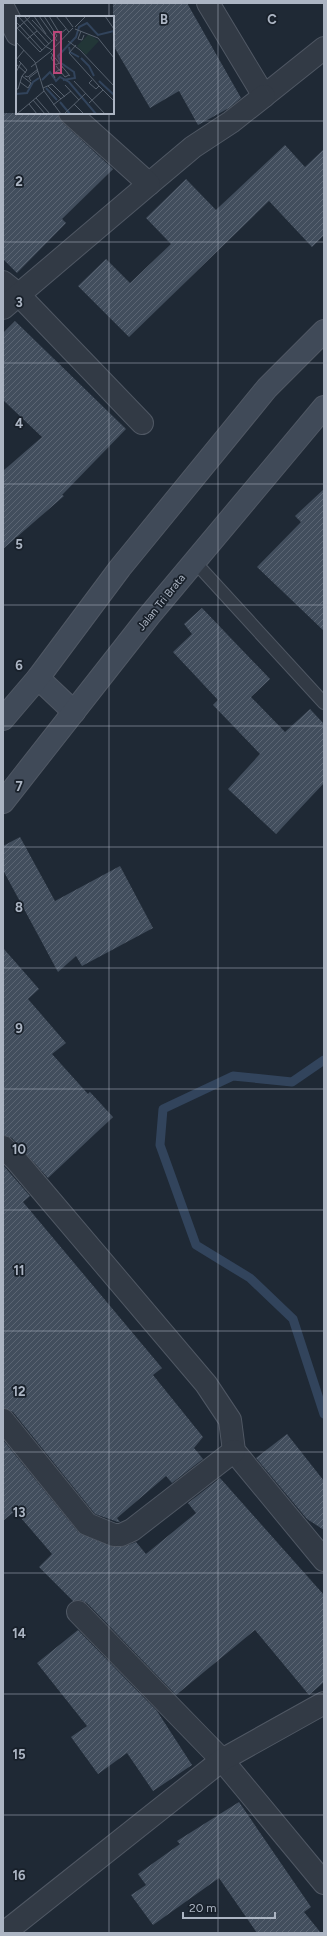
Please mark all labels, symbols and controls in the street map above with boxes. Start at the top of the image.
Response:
text: B [160,12,168,27]
text: C [267,12,277,27]
inset map [16,16,114,114]
text: 2 [15,174,23,189]
text: 3 [15,295,23,310]
text: 4 [15,416,23,431]
text: 5 [15,537,23,552]
street label: Jalan Tri Brata [135,572,188,633]
text: 6 [15,658,23,673]
text: 7 [15,779,23,794]
text: 8 [15,900,23,915]
text: 9 [15,1021,23,1036]
text: 10 [12,1142,26,1157]
text: 11 [14,1263,24,1278]
text: 12 [12,1384,26,1399]
text: 13 [13,1505,25,1520]
text: 14 [12,1626,26,1641]
text: 15 [12,1747,26,1762]
text: 16 [12,1868,26,1883]
scale bar [183,1894,275,1920]
text: 20 m [189,1901,217,1915]

